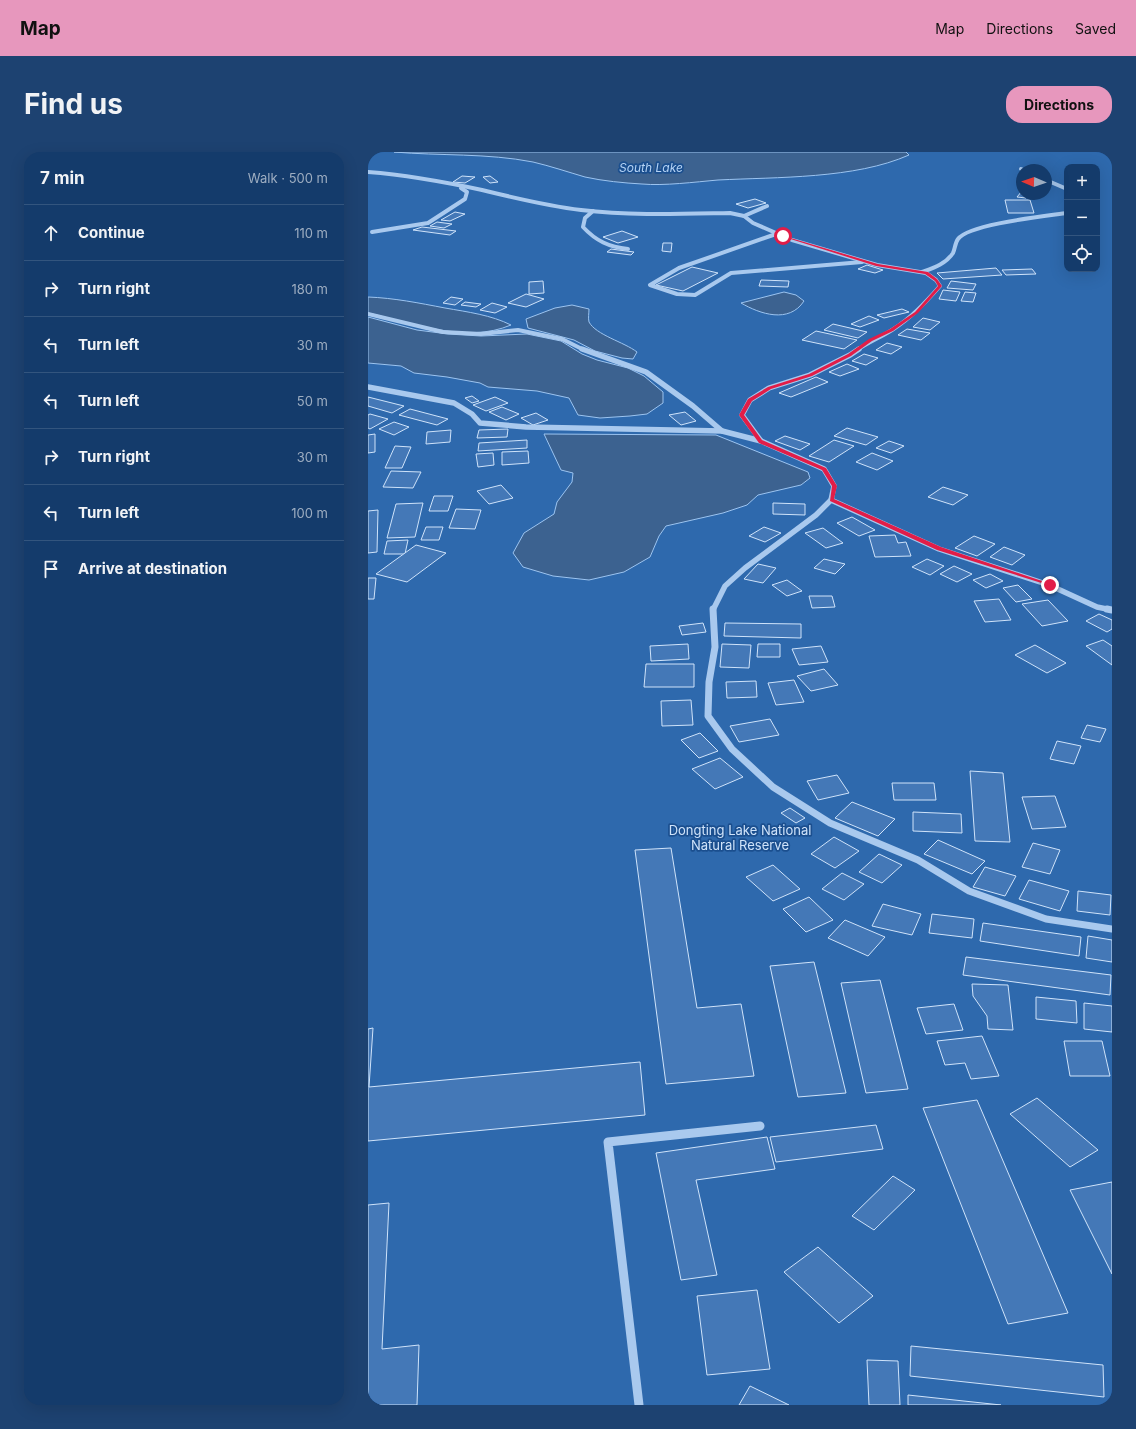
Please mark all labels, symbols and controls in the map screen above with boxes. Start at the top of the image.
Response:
text: Map [20,17,61,40]
text: Map [935,20,964,37]
text: Directions [986,20,1053,37]
text: Saved [1075,20,1116,37]
button: Directions [1006,86,1112,123]
text: Find us [24,87,123,121]
water label: South Lake [619,160,683,175]
north arrow [1016,164,1052,200]
map controls [1064,164,1100,272]
button: + [1064,164,1100,200]
text: 7 min [40,168,85,188]
text: Walk · 500 m [248,170,328,186]
button: − [1064,200,1100,236]
icon: ahead [40,222,62,244]
text: Continue [78,223,145,242]
text: 110 m [294,225,328,241]
route start [774,227,792,245]
button: locate [1064,236,1100,272]
icon: right [40,278,62,300]
text: Turn right [78,279,150,298]
text: 180 m [291,281,328,297]
icon: left [40,334,62,356]
text: Turn left [78,335,139,354]
text: 30 m [297,337,328,353]
icon: left [40,390,62,412]
text: Turn left [78,391,139,410]
text: 50 m [297,393,328,409]
icon: right [40,446,62,468]
text: Turn right [78,447,150,466]
text: 30 m [297,449,328,465]
icon: left [40,502,62,524]
text: Turn left [78,503,139,522]
text: 100 m [291,505,328,521]
icon: arrive [40,558,62,580]
text: Arrive at destination [78,559,227,578]
route end [1041,576,1059,594]
park label: Dongting Lake National Natural Reserve [669,822,811,853]

